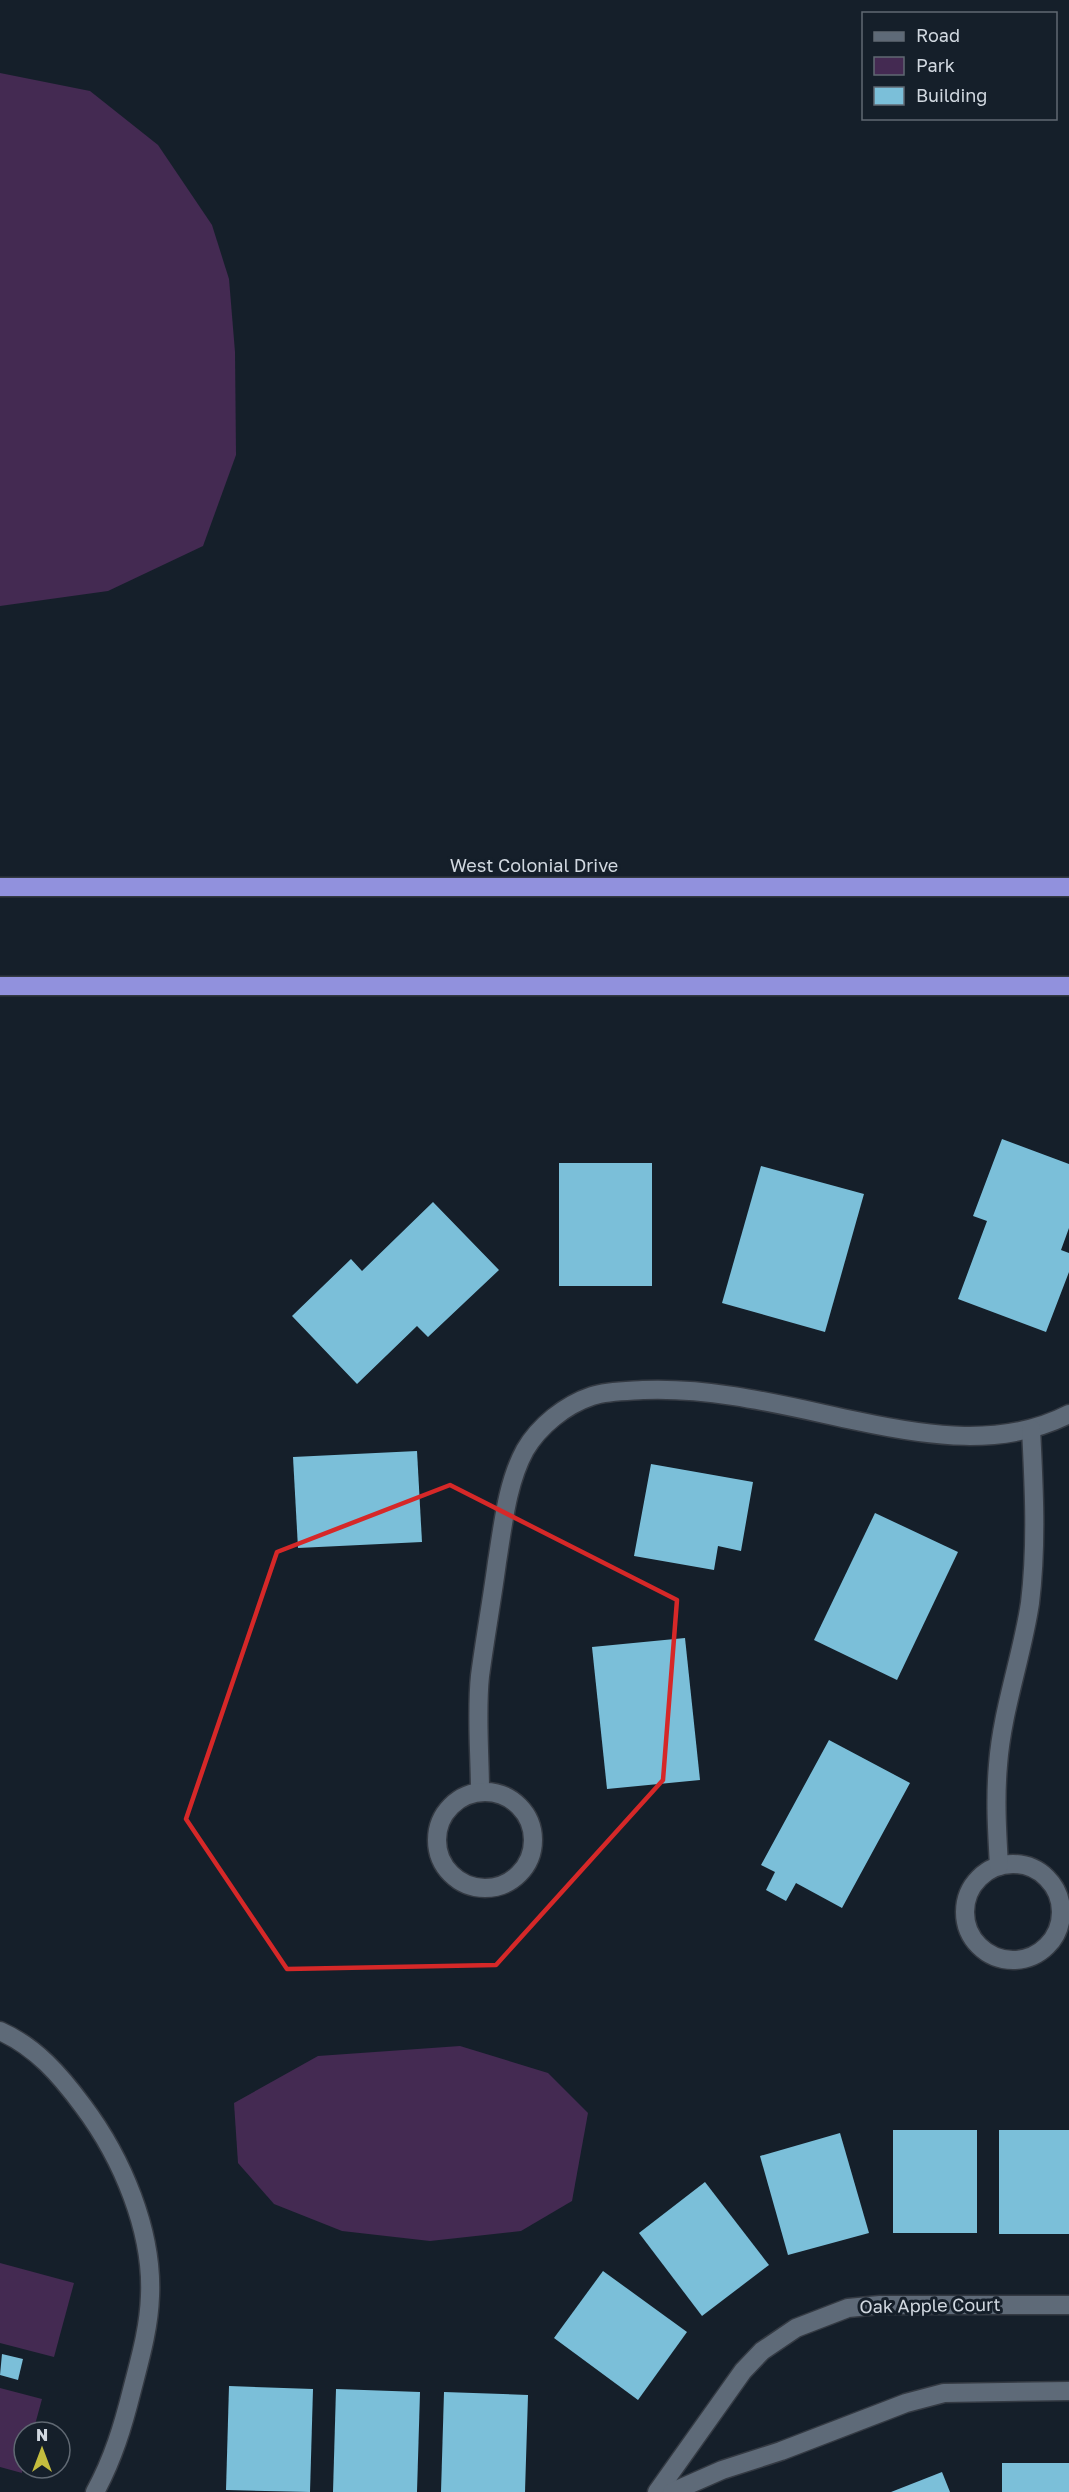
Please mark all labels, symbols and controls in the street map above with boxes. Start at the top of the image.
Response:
legend [862,12,1057,120]
text: Road [916,24,960,46]
text: Park [916,54,955,76]
text: Building [916,84,987,106]
street label: West Colonial Drive [450,854,618,876]
street label: Oak Apple Court [859,2293,1001,2317]
north arrow [12,2420,72,2480]
text: N [36,2425,48,2445]

